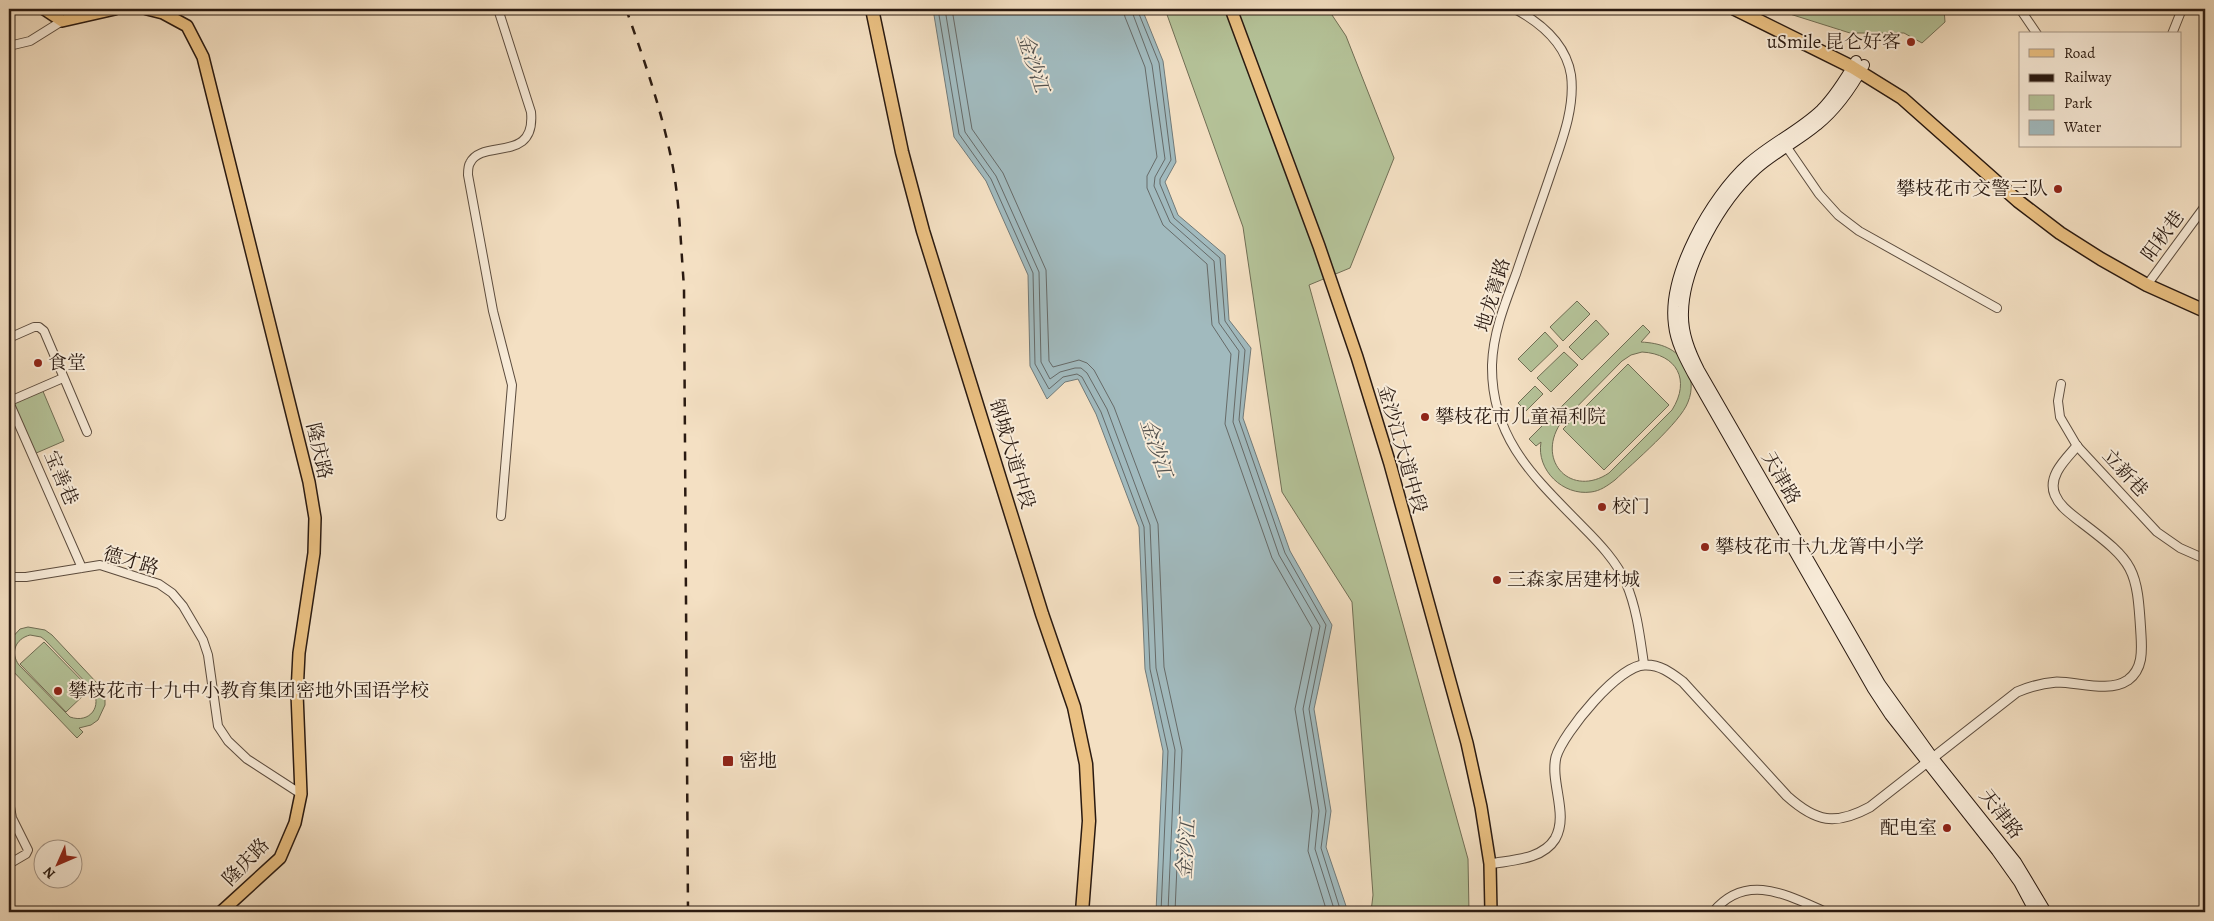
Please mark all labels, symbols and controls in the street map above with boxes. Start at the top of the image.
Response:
place label: uSmile 昆仑好客 [1767,29,1901,55]
water label: 金沙江 [1011,30,1056,99]
legend [2019,32,2182,148]
marker: uSmile 昆仑好客 [1905,36,1917,48]
text: Road [2064,43,2096,63]
text: Railway [2064,67,2112,87]
text: Park [2064,93,2093,113]
text: Water [2063,117,2101,137]
place label: 攀枝花市交警三队 [1896,176,2048,202]
marker: 攀枝花市交警三队 [2052,183,2064,195]
street label: 阳秋巷 [2136,205,2190,267]
street label: 地龙箐路 [1469,255,1517,335]
place label: 食堂 [48,350,86,376]
marker: 食堂 [32,357,44,369]
street label: 金沙江大道中段 [1371,381,1433,517]
street label: 钢城大道中段 [983,396,1041,512]
place label: 攀枝花市儿童福利院 [1435,404,1606,430]
marker: 攀枝花市儿童福利院 [1419,411,1431,423]
water label: 金沙江 [1134,415,1179,484]
street label: 隆庆路 [300,420,338,482]
street label: 立新巷 [2096,443,2154,503]
street label: 宝善巷 [38,447,84,509]
street label: 天津路 [1755,447,1807,509]
place label: 校门 [1612,494,1650,520]
marker: 校门 [1596,501,1608,513]
place label: 攀枝花市十九龙箐中小学 [1715,534,1924,560]
street label: 德才路 [100,541,162,581]
marker: 攀枝花市十九龙箐中小学 [1699,541,1711,553]
place label: 三森家居建材城 [1507,567,1640,593]
marker: 三森家居建材城 [1491,574,1503,586]
place label: 攀枝花市十九中小教育集团密地外国语学校 [68,678,429,704]
marker: 攀枝花市十九中小教育集团密地外国语学校 [52,685,64,697]
place label: 密地 [739,748,777,774]
marker: 密地 [721,754,735,768]
street label: 天津路 [1973,784,2029,844]
water label: 金沙江 [1170,815,1202,880]
place label: 配电室 [1880,815,1937,841]
marker: 配电室 [1941,822,1953,834]
street label: 隆庆路 [217,832,275,892]
north arrow [32,838,82,888]
text: N [39,863,59,883]

